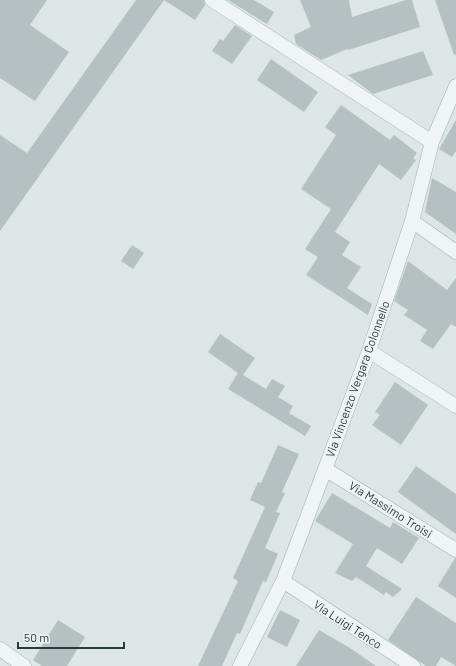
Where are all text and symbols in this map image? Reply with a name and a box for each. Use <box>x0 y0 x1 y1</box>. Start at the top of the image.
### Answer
street label: Via Vincenzo Vergara Colonnello <box>322 299 392 459</box>
street label: Via Massimo Troisi <box>347 478 435 540</box>
street label: Via Luigi Tenco <box>311 597 385 651</box>
scale bar <box>18 624 124 650</box>
text: 50 m <box>24 630 49 644</box>

